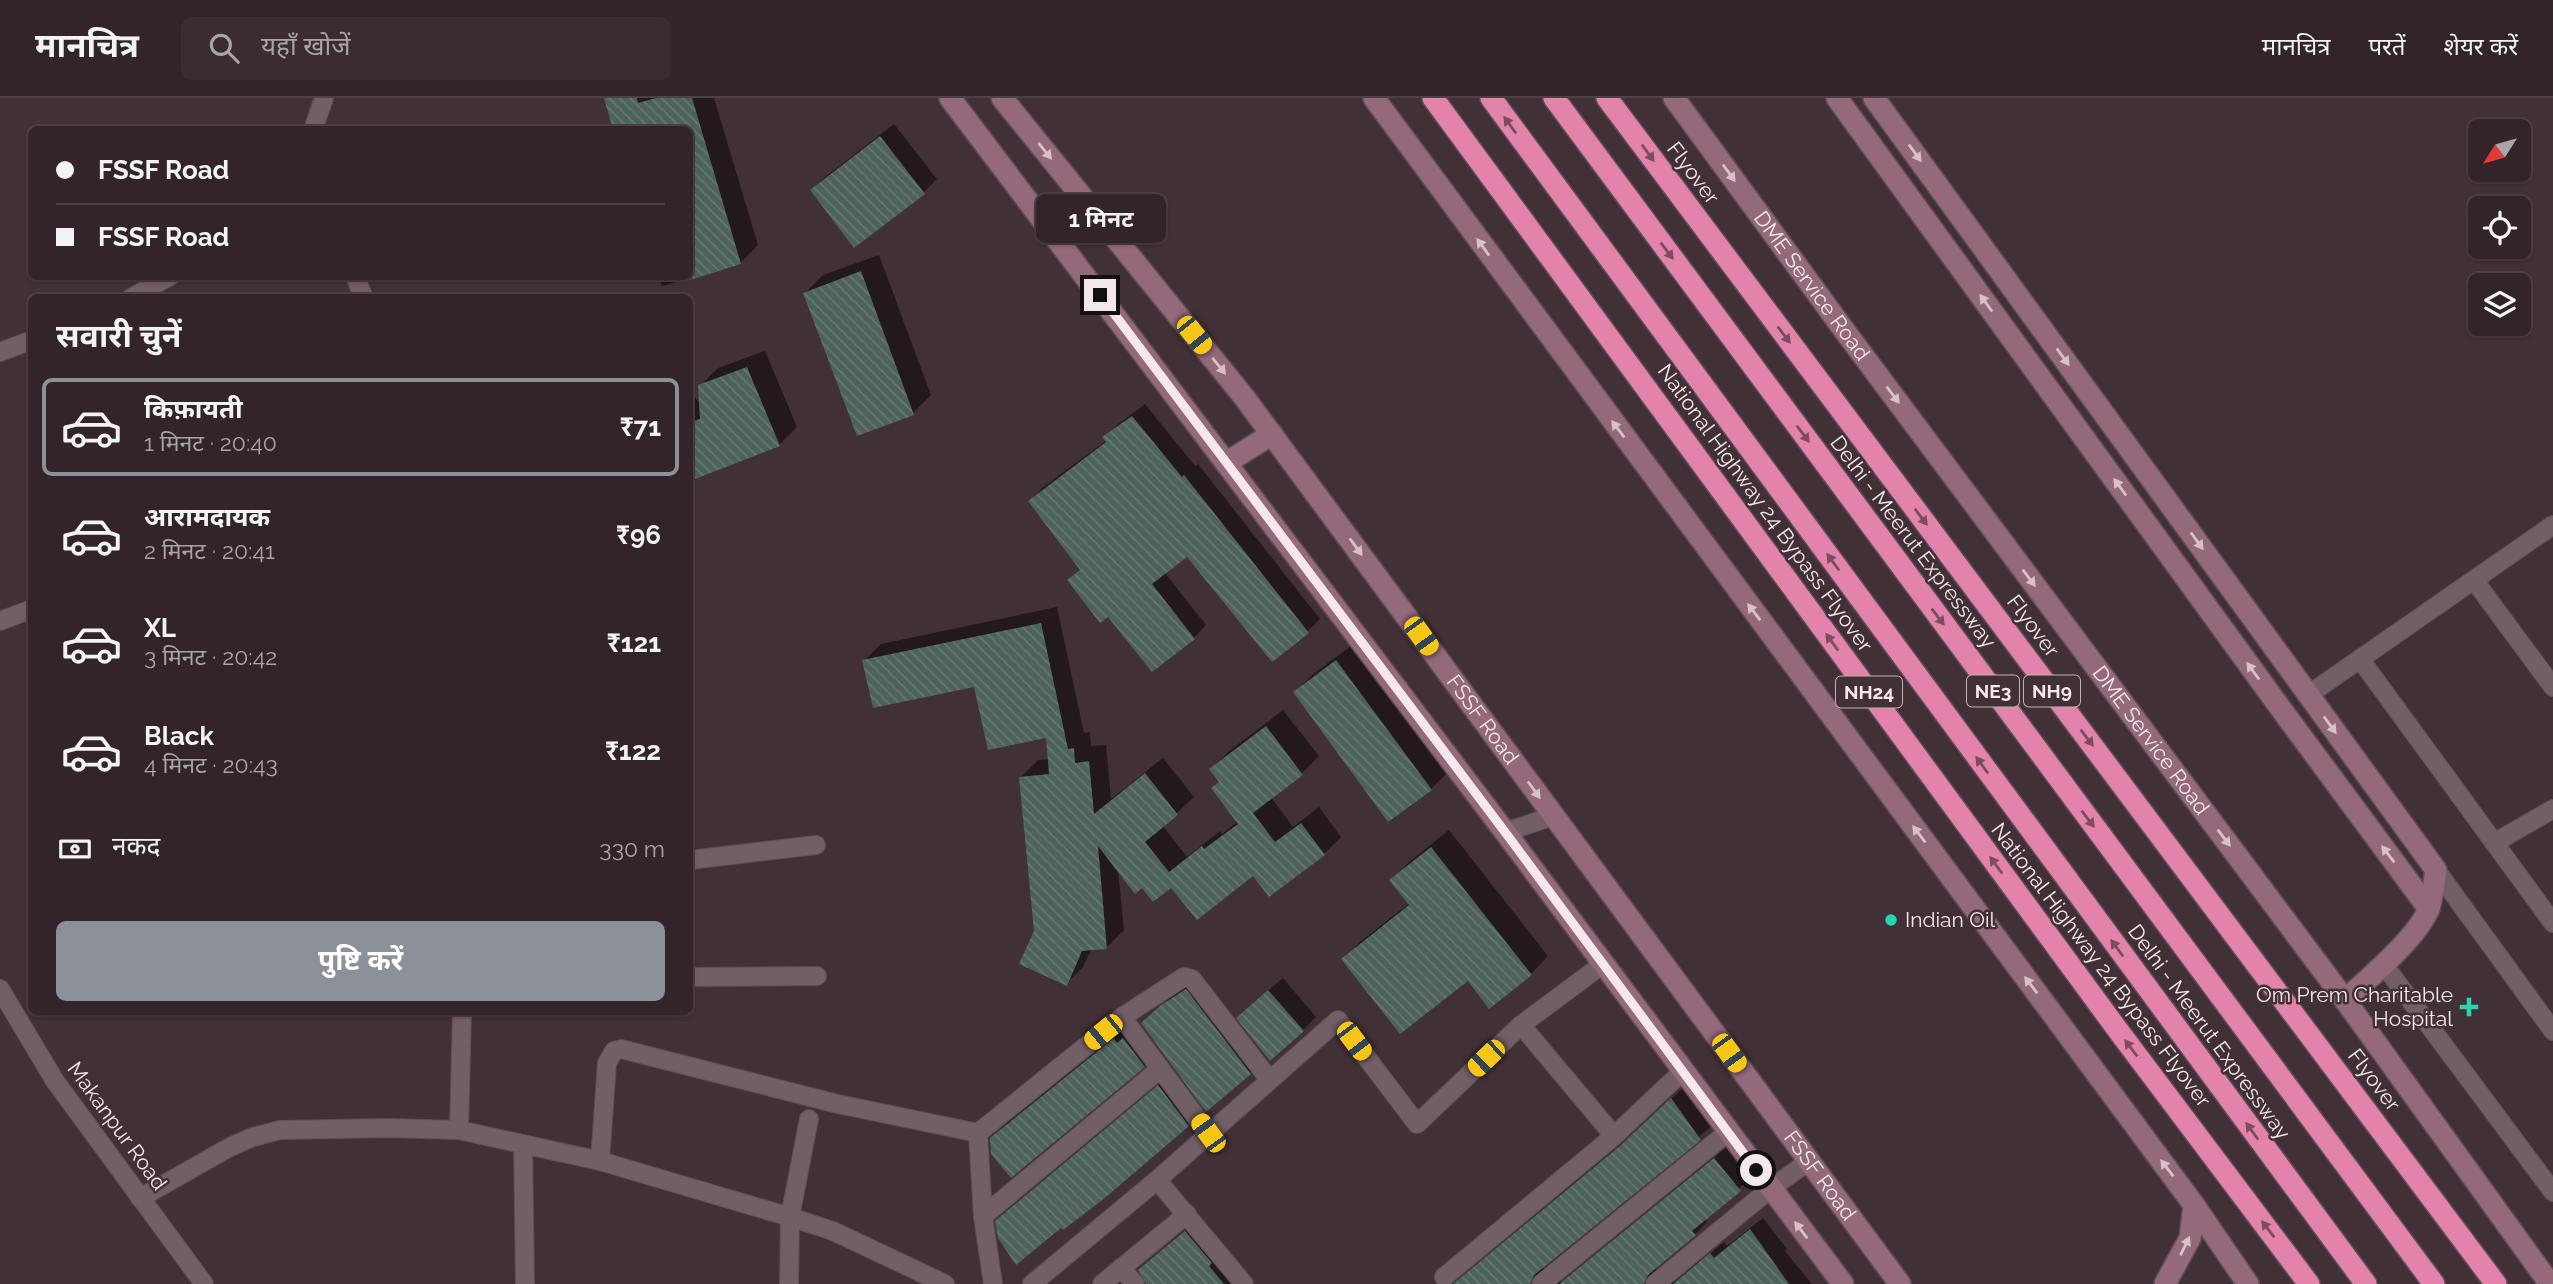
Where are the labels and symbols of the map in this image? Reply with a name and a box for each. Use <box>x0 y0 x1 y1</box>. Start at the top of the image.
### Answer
one-way arrow <box>1504 116 1518 134</box>
north arrow <box>2468 119 2530 182</box>
street label: Flyover <box>1662 137 1725 209</box>
one-way arrow <box>1037 141 1052 159</box>
one-way arrow <box>1641 144 1655 162</box>
one-way arrow <box>1907 144 1921 162</box>
one-way arrow <box>1722 164 1736 182</box>
callout: 1 मिनट <box>1035 194 1165 242</box>
street label: DME Service Road <box>1749 206 1875 365</box>
one-way arrow <box>1476 237 1490 256</box>
one-way arrow <box>1660 242 1674 260</box>
route end <box>1084 279 1116 311</box>
one-way arrow <box>1979 294 1993 312</box>
car <box>1173 312 1216 358</box>
one-way arrow <box>1777 326 1791 344</box>
one-way arrow <box>2056 348 2070 366</box>
one-way arrow <box>1211 357 1226 374</box>
street label: National Highway 24 Bypass Flyover <box>1653 359 1879 657</box>
one-way arrow <box>1885 386 1900 404</box>
one-way arrow <box>1612 420 1626 438</box>
one-way arrow <box>1796 425 1810 443</box>
street label: Delhi - Meerut Expressway <box>1825 430 2002 653</box>
one-way arrow <box>2113 478 2127 496</box>
one-way arrow <box>1913 508 1927 526</box>
one-way arrow <box>2189 532 2203 550</box>
one-way arrow <box>1348 538 1363 556</box>
one-way arrow <box>1826 553 1840 571</box>
one-way arrow <box>2022 568 2036 587</box>
street label: Flyover <box>2002 590 2065 662</box>
one-way arrow <box>1747 603 1761 621</box>
one-way arrow <box>1931 608 1945 626</box>
car <box>1401 613 1442 659</box>
one-way arrow <box>1826 633 1840 651</box>
street label: DME Service Road <box>2088 661 2215 819</box>
one-way arrow <box>2247 662 2261 680</box>
street label: FSSF Road <box>1442 670 1524 769</box>
road number: NE3 <box>1967 676 2019 706</box>
road number: NH9 <box>2024 676 2080 706</box>
road number: NH24 <box>1836 677 1902 708</box>
one-way arrow <box>2323 716 2337 734</box>
one-way arrow <box>2079 729 2093 747</box>
one-way arrow <box>1975 756 1989 774</box>
one-way arrow <box>1527 780 1542 798</box>
one-way arrow <box>2081 810 2095 828</box>
street label: National Highway 24 Bypass Flyover <box>1986 818 2217 1112</box>
one-way arrow <box>1912 825 1926 843</box>
one-way arrow <box>2217 829 2231 847</box>
one-way arrow <box>2382 845 2396 863</box>
one-way arrow <box>1989 855 2003 874</box>
place label: Indian Oil <box>1905 907 1995 932</box>
marker: Indian Oil <box>1883 912 1899 928</box>
street label: Delhi - Meerut Expressway <box>2123 919 2296 1144</box>
one-way arrow <box>2110 939 2124 957</box>
one-way arrow <box>2025 976 2039 994</box>
place label: Om Prem Charitable Hospital <box>2256 982 2453 1031</box>
marker: Om Prem Charitable Hospital <box>2459 997 2479 1017</box>
car <box>1081 1011 1126 1053</box>
car <box>1333 1018 1376 1064</box>
car <box>1709 1030 1750 1076</box>
car <box>1464 1036 1509 1080</box>
one-way arrow <box>2124 1039 2138 1057</box>
street label: Flyover <box>2343 1044 2406 1116</box>
street label: Makanpur Road <box>62 1057 172 1195</box>
car <box>1188 1110 1229 1156</box>
one-way arrow <box>2245 1122 2259 1140</box>
street label: FSSF Road <box>1779 1126 1862 1225</box>
route start <box>1740 1154 1772 1186</box>
one-way arrow <box>2160 1159 2174 1177</box>
one-way arrow <box>1795 1221 1809 1239</box>
one-way arrow <box>2260 1221 2275 1239</box>
one-way arrow <box>2179 1236 2191 1256</box>

